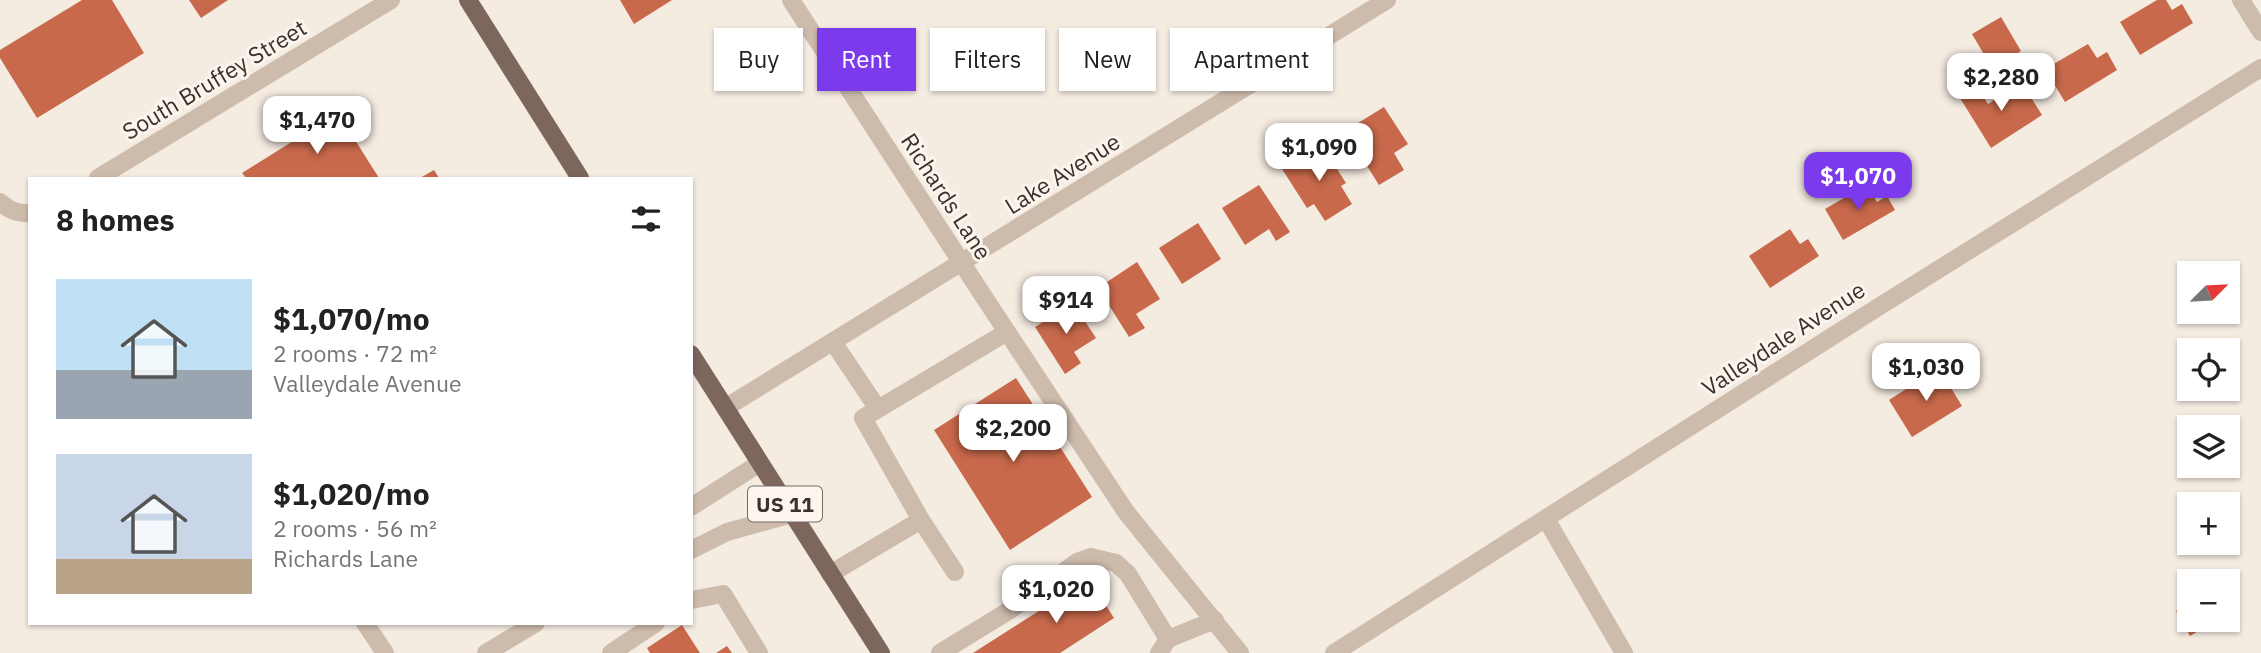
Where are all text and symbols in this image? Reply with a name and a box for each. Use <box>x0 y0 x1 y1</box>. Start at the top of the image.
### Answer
street label: South Bruffey Street <box>116 12 312 146</box>
chip: Buy <box>714 28 803 91</box>
chip: Rent <box>817 28 916 91</box>
chip: Filters <box>930 28 1045 91</box>
chip: New <box>1059 28 1156 91</box>
chip: Apartment <box>1170 28 1333 91</box>
pin: $2,280 <box>1944 54 2058 113</box>
text: $2,280 <box>1963 61 2039 91</box>
pin: $1,470 <box>260 96 374 156</box>
text: $1,470 <box>279 104 355 134</box>
pin: $1,090 <box>1262 124 1376 183</box>
street label: Lake Avenue <box>999 126 1125 220</box>
street label: Richards Lane <box>895 127 999 265</box>
text: $1,090 <box>1281 131 1357 161</box>
pin: $1,070 <box>1801 152 1915 212</box>
text: $1,070 <box>1820 160 1896 190</box>
text: 8 homes <box>56 200 175 239</box>
icon: filters <box>627 200 665 238</box>
north arrow <box>2177 261 2240 324</box>
map controls <box>2177 261 2240 632</box>
street label: Valleydale Avenue <box>1696 274 1870 402</box>
pin: $914 <box>1025 276 1107 336</box>
text: $914 <box>1038 284 1094 314</box>
text: $1,070/mo <box>273 299 430 338</box>
icon: home <box>112 307 196 391</box>
text: 2 rooms · 72 m² <box>273 338 437 368</box>
button: locate <box>2177 338 2240 401</box>
pin: $1,030 <box>1869 344 1983 403</box>
text: $1,030 <box>1888 351 1964 381</box>
text: Valleydale Avenue <box>273 368 462 398</box>
pin: $2,200 <box>956 405 1070 464</box>
text: $2,200 <box>975 412 1051 442</box>
button: layers <box>2177 415 2240 478</box>
text: $1,020/mo <box>273 474 430 513</box>
icon: home <box>112 482 196 566</box>
road number: US 11 <box>748 486 822 522</box>
button: + <box>2177 492 2240 555</box>
text: 2 rooms · 56 m² <box>273 513 437 543</box>
text: Richards Lane <box>273 543 418 573</box>
pin: $1,020 <box>999 566 1113 625</box>
button: − <box>2177 569 2240 632</box>
text: $1,020 <box>1018 573 1094 603</box>

